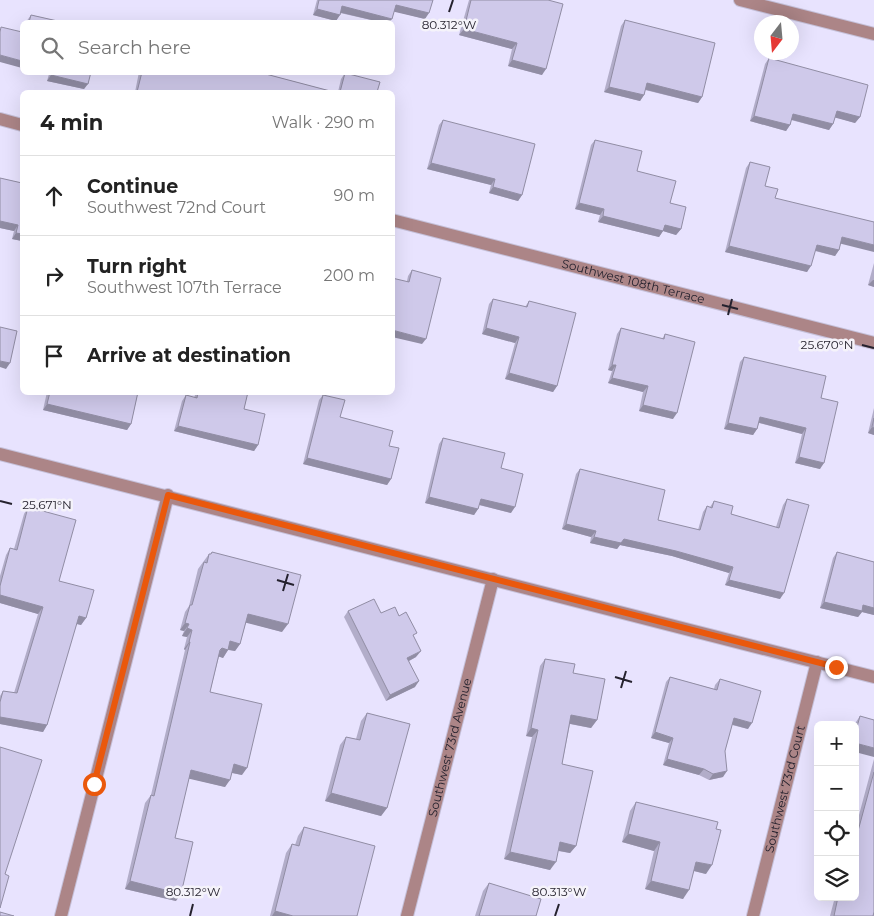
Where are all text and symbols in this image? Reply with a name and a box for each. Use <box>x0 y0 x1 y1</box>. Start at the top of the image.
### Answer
north arrow <box>754 15 799 60</box>
text: 80.312°W <box>422 17 476 32</box>
search box <box>20 20 395 75</box>
icon: search <box>38 34 66 62</box>
text: Search here <box>78 36 191 59</box>
text: 4 min <box>40 110 103 135</box>
text: Walk · 290 m <box>272 113 375 132</box>
text: Continue <box>87 175 178 198</box>
icon: ahead <box>40 182 68 210</box>
text: 90 m <box>333 186 375 205</box>
text: Southwest 72nd Court <box>87 198 266 217</box>
text: Turn right <box>87 255 187 278</box>
street label: Southwest 108th Terrace <box>560 256 706 307</box>
icon: right <box>40 262 68 290</box>
text: 200 m <box>324 266 375 285</box>
text: Southwest 107th Terrace <box>87 278 282 297</box>
text: 25.670°N <box>801 337 853 352</box>
icon: arrive <box>40 342 68 370</box>
text: Arrive at destination <box>87 344 291 367</box>
text: 25.671°N <box>22 497 72 512</box>
route end <box>825 656 848 679</box>
street label: Southwest 73rd Avenue <box>425 676 474 818</box>
map controls <box>814 721 859 901</box>
button: + <box>814 721 859 766</box>
street label: Southwest 73rd Court <box>761 723 808 854</box>
button: − <box>814 766 859 811</box>
route start <box>83 773 106 796</box>
button: locate <box>814 811 859 856</box>
button: layers <box>814 856 859 901</box>
text: 80.312°W <box>166 884 220 899</box>
text: 80.313°W <box>532 884 586 899</box>

